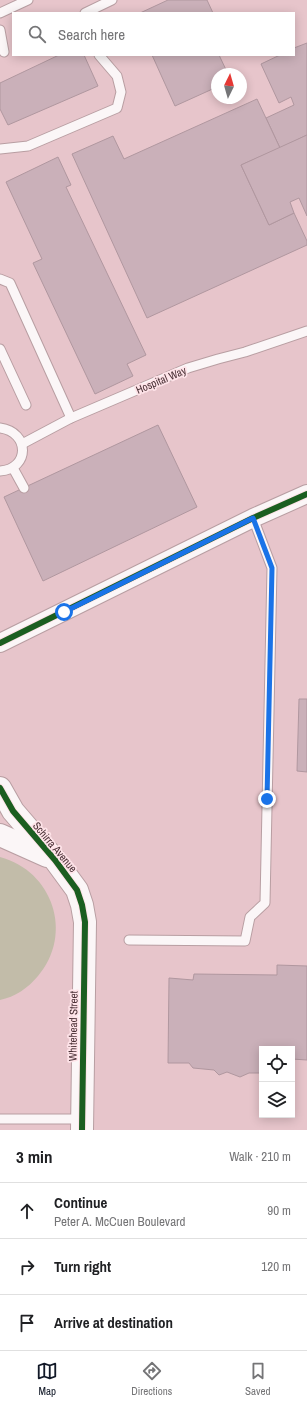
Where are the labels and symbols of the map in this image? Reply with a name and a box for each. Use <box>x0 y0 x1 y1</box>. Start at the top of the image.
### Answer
north arrow <box>211 68 247 104</box>
street label: Hospital Way <box>134 363 189 397</box>
route start <box>55 603 73 621</box>
route end <box>258 790 276 808</box>
street label: Schirra Avenue <box>30 819 80 875</box>
street label: Whitehead Street <box>65 990 81 1061</box>

